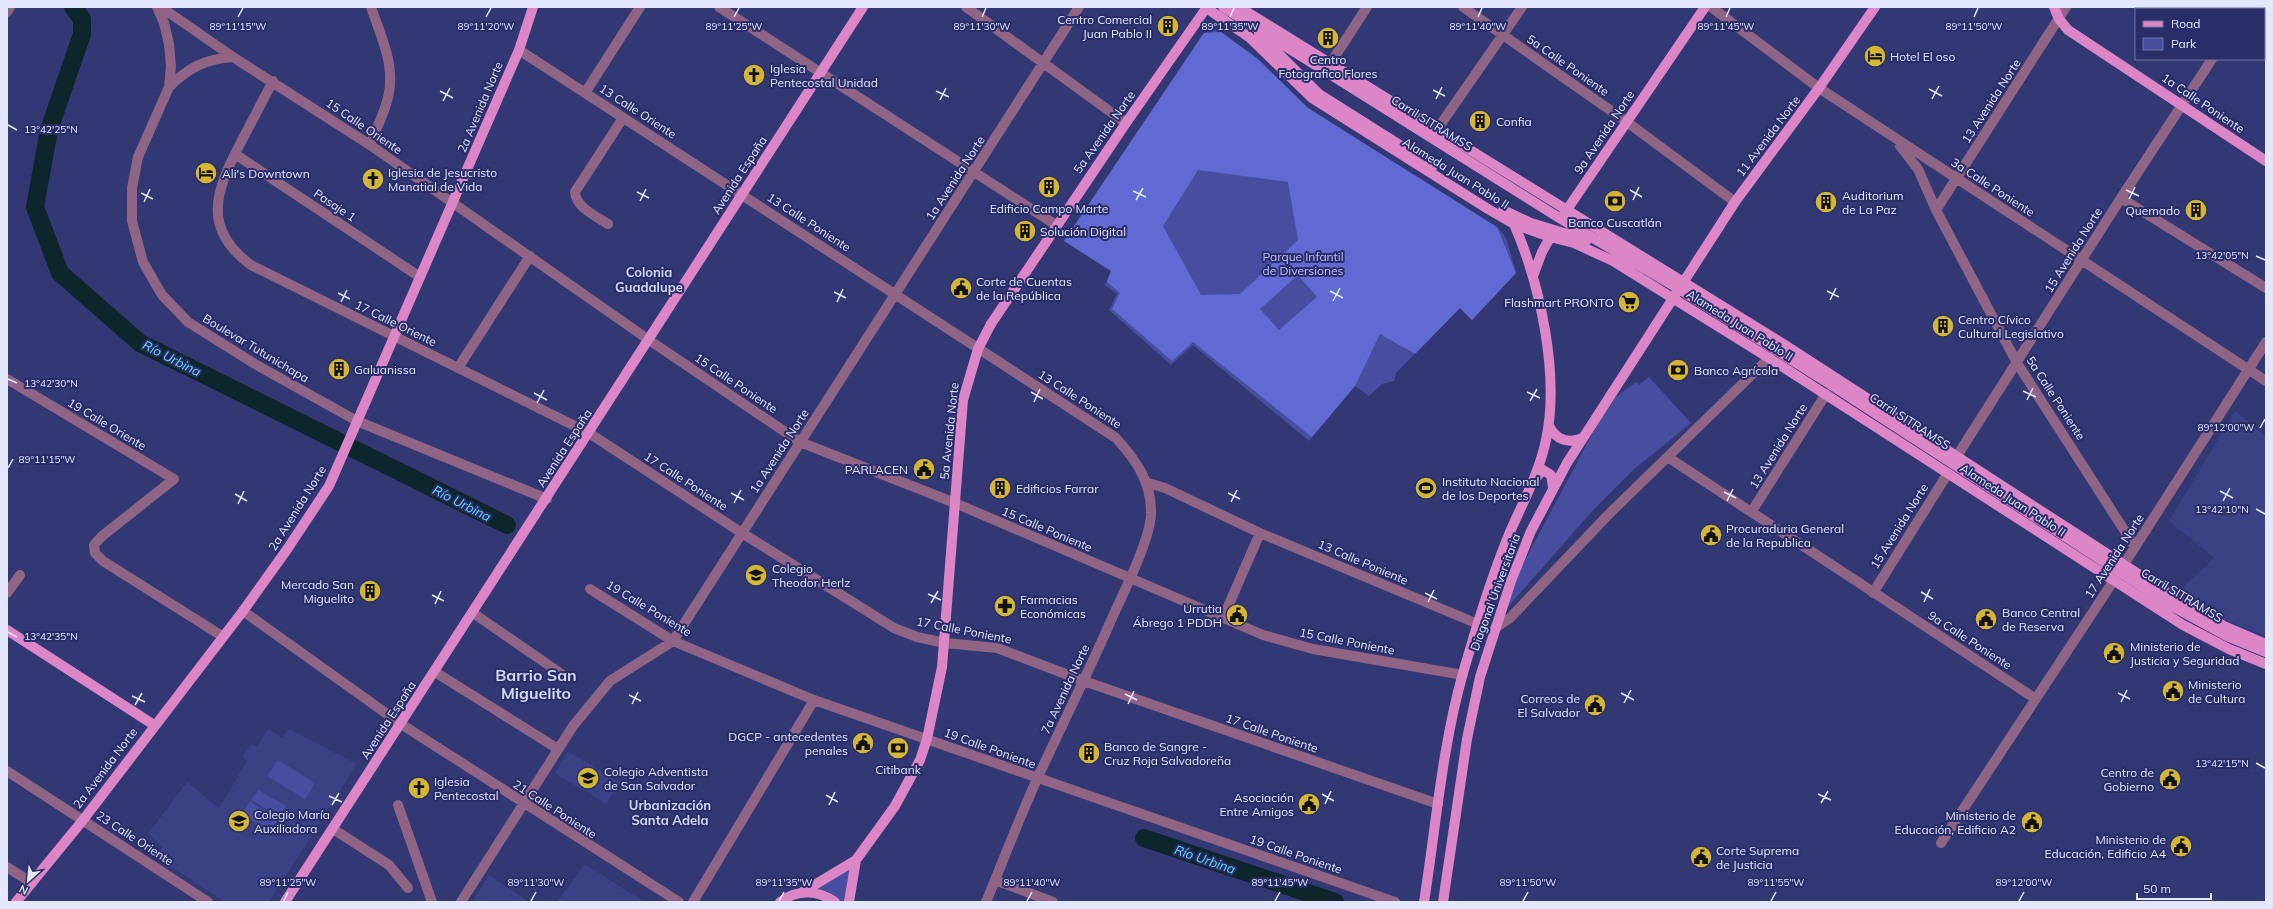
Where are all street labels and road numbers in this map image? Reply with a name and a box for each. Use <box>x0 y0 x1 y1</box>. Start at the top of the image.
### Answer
street label: 5a Calle Poniente <box>1524 31 1612 99</box>
street label: 13 Avenida Norte <box>1958 56 2024 146</box>
street label: 2a Avenida Norte <box>454 59 506 155</box>
street label: 1a Calle Poniente <box>2159 70 2247 136</box>
street label: 13 Calle Oriente <box>597 81 679 141</box>
street label: 9a Avenida Norte <box>1571 87 1637 177</box>
street label: 5a Avenida Norte <box>1070 88 1138 176</box>
street label: Carril SITRAMSS <box>1389 92 1475 154</box>
street label: 11 Avenida Norte <box>1733 93 1803 179</box>
street label: 15 Calle Oriente <box>323 95 405 157</box>
street label: Avenida España <box>708 133 770 217</box>
street label: 1a Avenida Norte <box>922 133 988 223</box>
street label: Alameda Juan Pablo II <box>1400 134 1512 212</box>
street label: 3a Calle Poniente <box>1948 154 2038 220</box>
street label: Pasaje 1 <box>311 185 359 225</box>
street label: 13 Calle Poniente <box>764 189 854 255</box>
street label: 15 Avenida Norte <box>2041 205 2105 295</box>
street label: Alameda Juan Pablo II <box>1684 286 1796 364</box>
street label: 17 Calle Oriente <box>353 297 439 349</box>
street label: Boulevar Tutunichapa <box>200 310 312 386</box>
street label: 15 Calle Poniente <box>692 350 780 416</box>
street label: 5a Calle Poniente <box>2023 353 2089 443</box>
street label: 13 Calle Poniente <box>1035 366 1125 432</box>
street label: 5a Avenida Norte <box>936 382 962 480</box>
street label: Carril SITRAMSS <box>1867 389 1953 453</box>
street label: 19 Calle Oriente <box>65 395 149 453</box>
street label: 13 Avenida Norte <box>1746 401 1810 491</box>
street label: Avenida España <box>533 406 595 490</box>
street label: 1a Avenida Norte <box>746 406 812 496</box>
street label: 17 Calle Poniente <box>641 448 731 514</box>
street label: Alameda Juan Pablo II <box>1957 460 2069 540</box>
street label: 2a Avenida Norte <box>265 463 329 553</box>
street label: 15 Avenida Norte <box>1867 481 1931 571</box>
street label: 15 Calle Poniente <box>1000 503 1094 555</box>
street label: 17 Avenida Norte <box>2081 511 2147 601</box>
street label: Diagonal Universitaria <box>1467 531 1523 653</box>
street label: 13 Calle Poniente <box>1316 536 1410 588</box>
street label: Carril SITRAMSS <box>2138 565 2226 625</box>
street label: 19 Calle Poniente <box>604 577 694 639</box>
street label: 9a Calle Poniente <box>1925 607 2015 673</box>
street label: 17 Calle Poniente <box>915 613 1013 647</box>
street label: 15 Calle Poniente <box>1298 624 1396 658</box>
street label: 7a Avenida Norte <box>1038 642 1092 736</box>
street label: Avenida España <box>357 678 419 762</box>
street label: 17 Calle Poniente <box>1224 710 1320 756</box>
street label: 19 Calle Poniente <box>942 724 1038 772</box>
street label: 2a Avenida Norte <box>70 725 140 811</box>
street label: 21 Calle Poniente <box>510 776 600 842</box>
street label: 23 Calle Oriente <box>94 808 176 868</box>
street label: 19 Calle Poniente <box>1248 831 1344 877</box>

